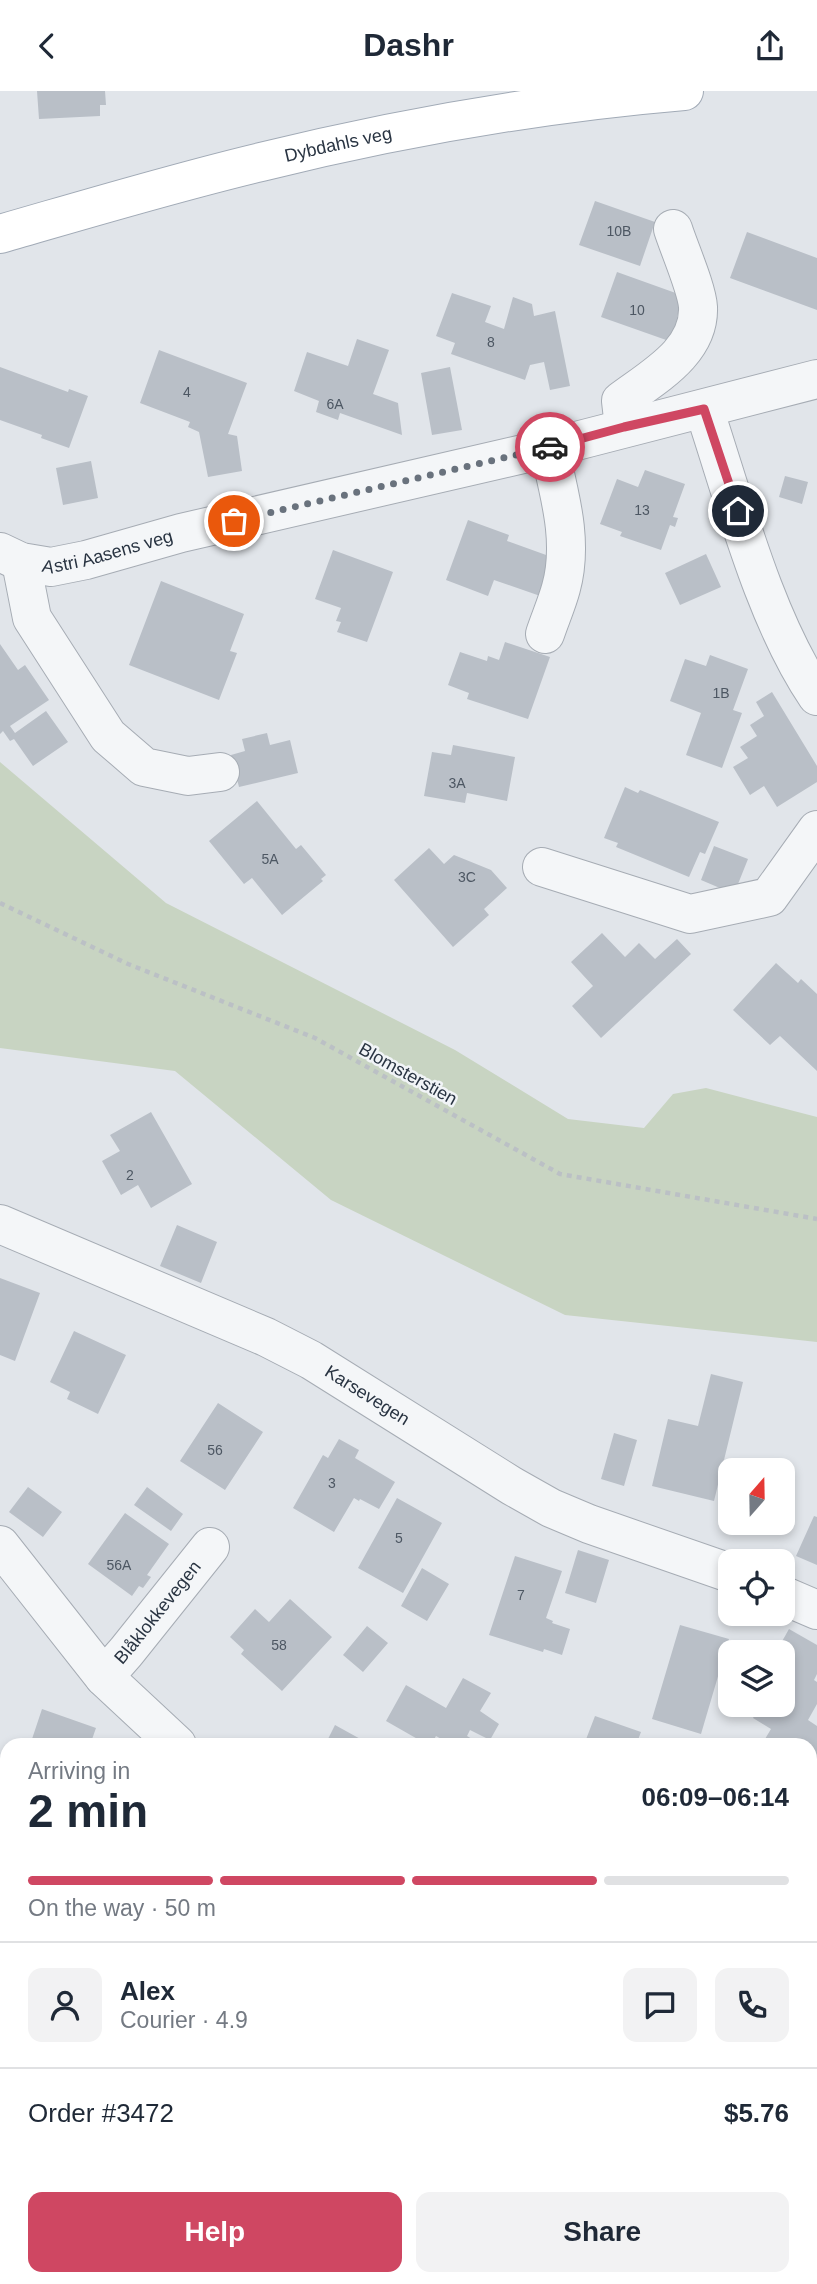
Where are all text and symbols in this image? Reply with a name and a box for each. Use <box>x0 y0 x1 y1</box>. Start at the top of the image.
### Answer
icon: back <box>28 27 66 65</box>
text: Dashr <box>363 27 454 63</box>
icon: share <box>751 27 789 65</box>
street label: Dybdahls veg <box>283 123 394 166</box>
house number: 10B <box>607 223 631 239</box>
house number: 10 <box>629 302 645 318</box>
house number: 8 <box>487 334 495 350</box>
house number: 4 <box>183 384 191 400</box>
house number: 6A <box>326 396 344 412</box>
courier <box>515 412 585 482</box>
icon: car <box>531 428 569 466</box>
pin <box>708 481 768 541</box>
pin <box>204 491 264 551</box>
icon: home <box>719 492 757 530</box>
icon: bag <box>215 502 253 540</box>
house number: 13 <box>634 502 650 518</box>
street label: Astri Aasens veg <box>41 526 175 577</box>
house number: 1B <box>712 685 730 701</box>
house number: 3A <box>448 775 466 791</box>
house number: 5A <box>261 851 279 867</box>
house number: 3C <box>458 869 476 885</box>
street label: Blomsterstien <box>355 1039 461 1109</box>
house number: 2 <box>126 1167 134 1183</box>
street label: Karsevegen <box>321 1361 413 1429</box>
house number: 56 <box>207 1442 223 1458</box>
north arrow <box>718 1458 794 1535</box>
map controls <box>718 1458 795 1717</box>
house number: 3 <box>328 1475 336 1491</box>
house number: 5 <box>395 1530 403 1546</box>
button: locate <box>718 1549 795 1626</box>
house number: 56A <box>107 1557 132 1573</box>
street label: Blåklokkevegen <box>110 1557 205 1668</box>
house number: 7 <box>517 1587 525 1603</box>
house number: 58 <box>271 1637 287 1653</box>
button: layers <box>718 1640 795 1717</box>
text: Arriving in <box>28 1758 130 1784</box>
text: 06:09–06:14 <box>642 1782 789 1812</box>
text: 2 min <box>28 1785 148 1837</box>
text: On the way · 50 m <box>28 1895 216 1921</box>
button: person <box>28 1968 102 2042</box>
button: chat <box>623 1968 697 2042</box>
button: phone <box>715 1968 789 2042</box>
text: Alex <box>120 1976 175 2006</box>
text: Courier · 4.9 <box>120 2007 248 2033</box>
text: Order #3472 <box>28 2098 174 2128</box>
text: $5.76 <box>724 2098 789 2128</box>
button: Help <box>28 2192 402 2272</box>
button: Share <box>416 2192 789 2272</box>

